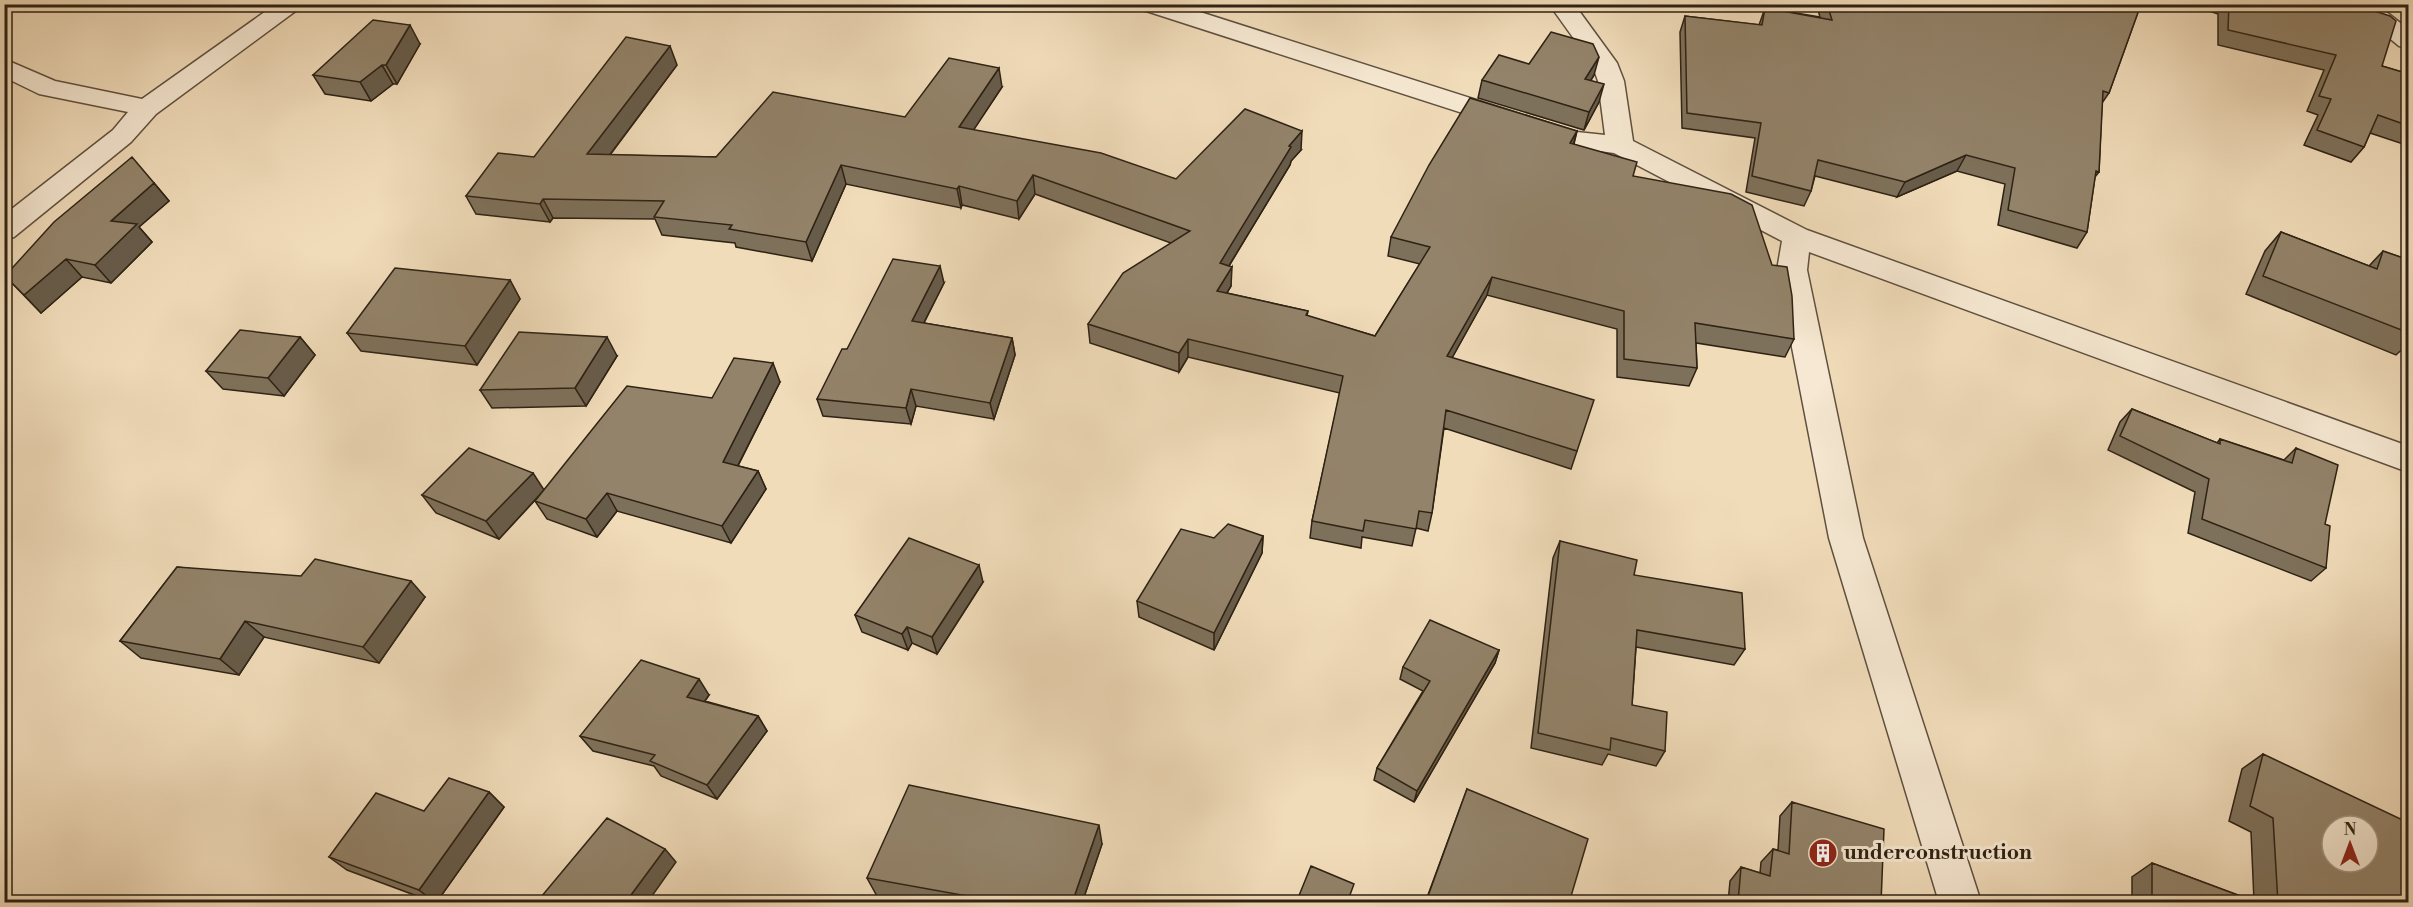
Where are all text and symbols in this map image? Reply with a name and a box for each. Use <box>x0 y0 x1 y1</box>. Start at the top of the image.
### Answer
north arrow <box>2320 814 2380 874</box>
text: N <box>2344 820 2357 840</box>
building icon: underconstruction <box>1807 837 1839 869</box>
place label: underconstruction <box>1844 840 2032 866</box>

